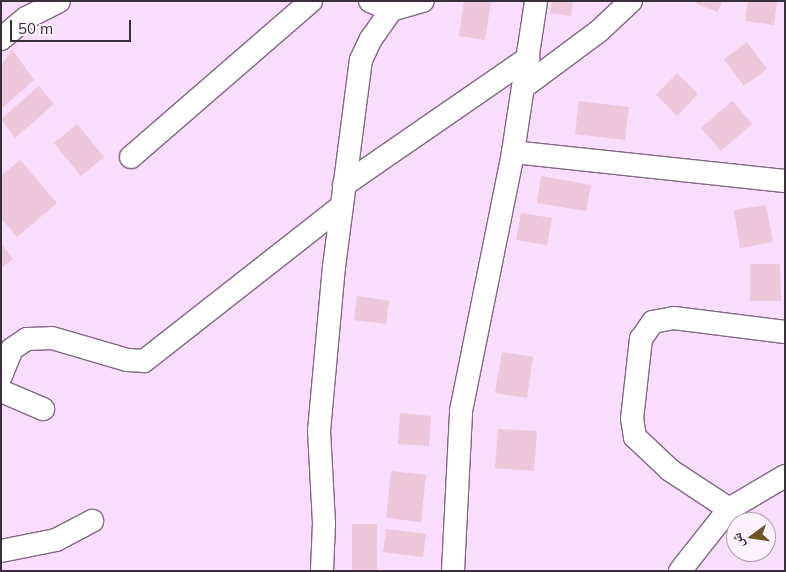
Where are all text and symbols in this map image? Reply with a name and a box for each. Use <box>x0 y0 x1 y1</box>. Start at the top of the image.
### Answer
scale bar <box>12 10 134 42</box>
text: 50 m <box>18 19 53 38</box>
north arrow <box>726 512 776 562</box>
text: ش <box>727 531 748 550</box>

